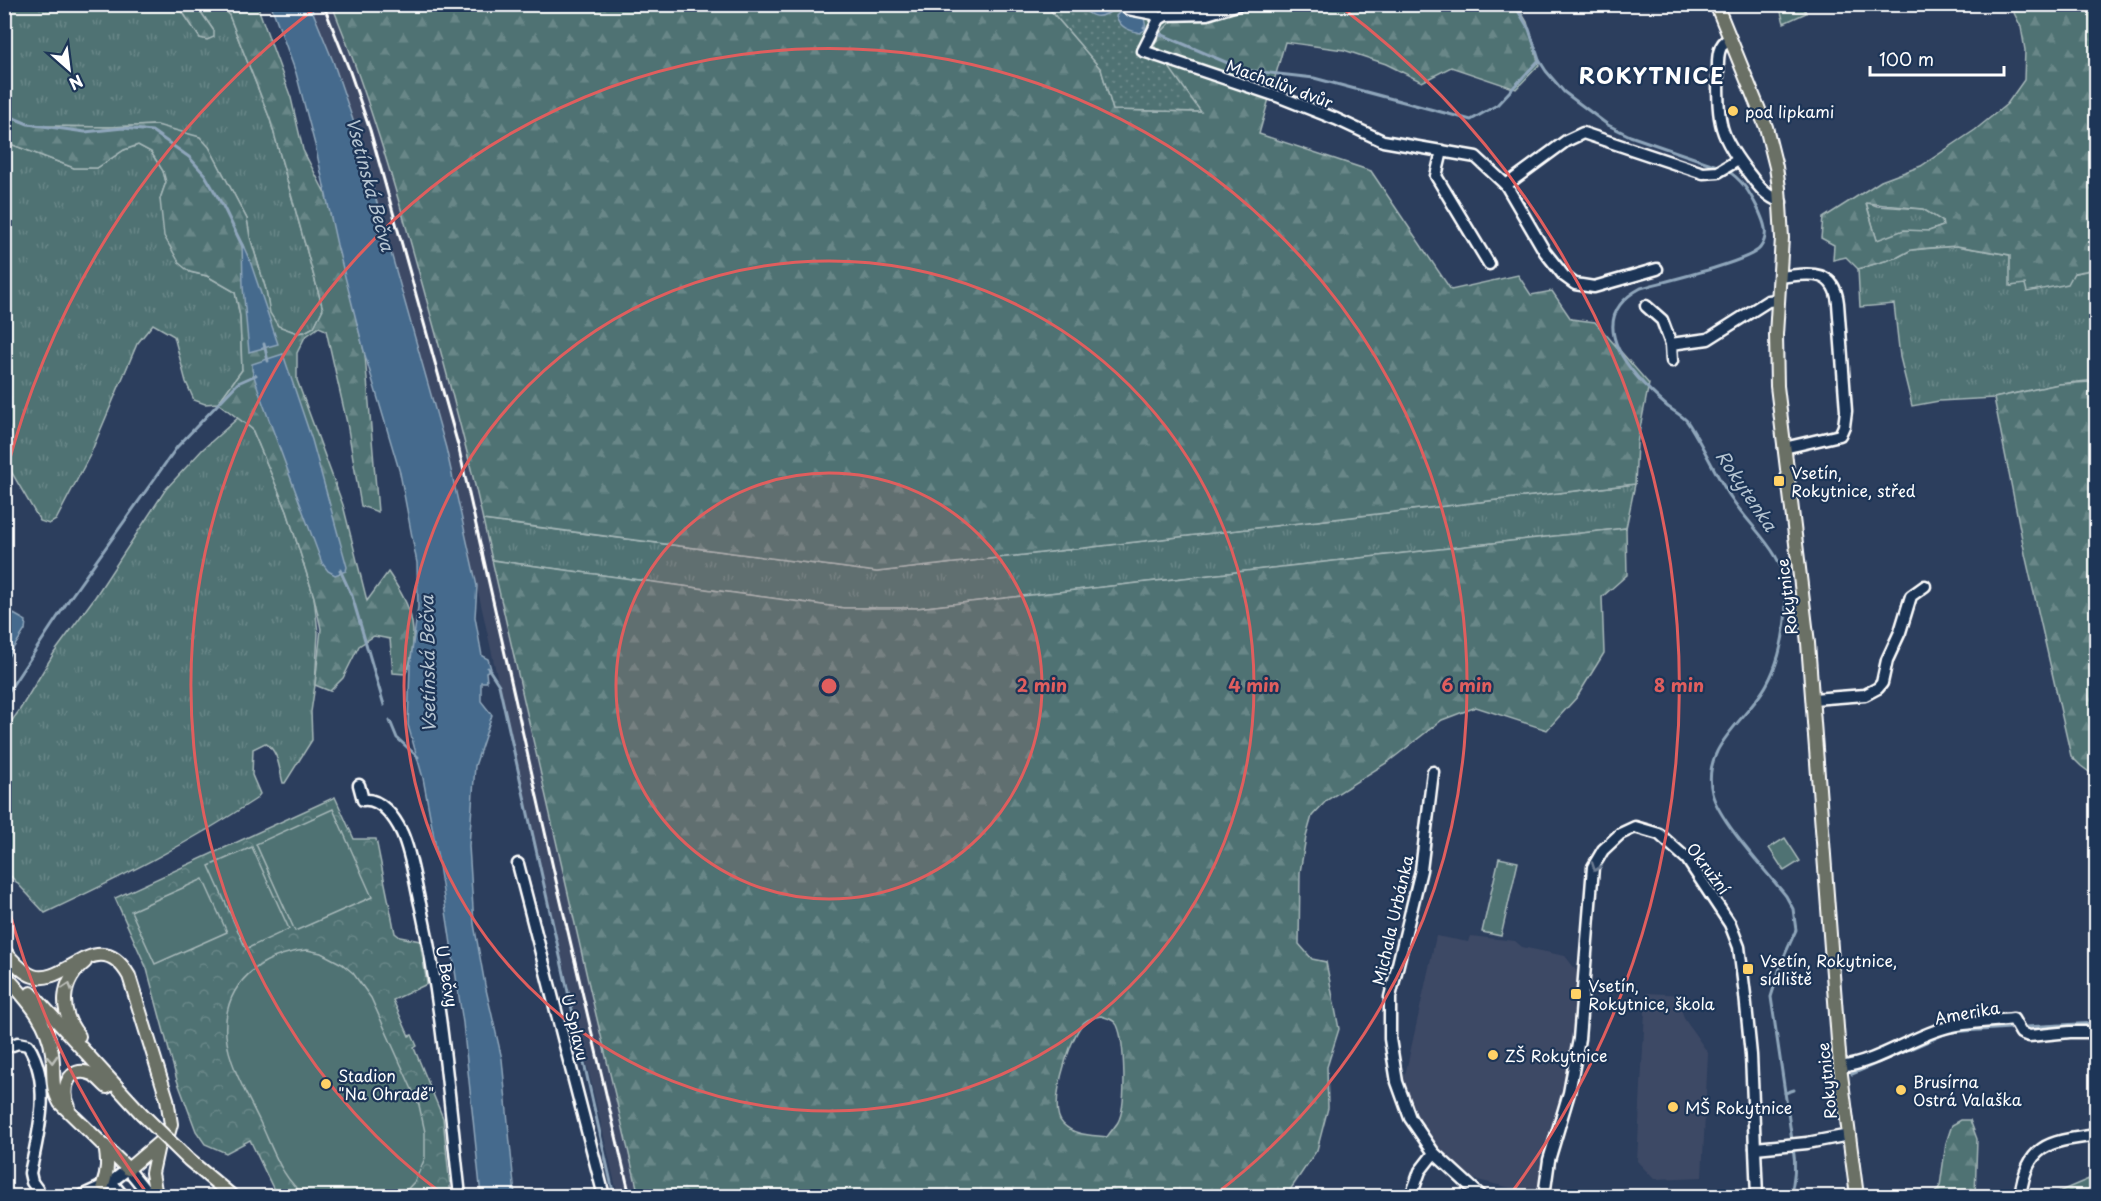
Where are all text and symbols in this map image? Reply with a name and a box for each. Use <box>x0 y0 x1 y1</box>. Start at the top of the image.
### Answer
north arrow <box>39 39 99 99</box>
scale bar <box>1870 39 2004 77</box>
text: 100 m <box>1879 45 1934 72</box>
street label: Machalův dvůr <box>1223 53 1337 114</box>
district label: ROKYTNICE <box>1579 58 1725 91</box>
text: N <box>65 70 88 97</box>
place label: pod lipkami <box>1745 99 1834 123</box>
marker: pod lipkami <box>1726 104 1740 118</box>
water label: Vsetínská Bečva <box>340 114 402 255</box>
water label: Rokytenka <box>1710 444 1785 537</box>
place label: Vsetín, Rokytnice, střed <box>1791 460 1916 502</box>
marker: Vsetín, Rokytnice, střed <box>1772 474 1786 488</box>
street label: Rokytnice <box>1769 557 1803 637</box>
water label: Vsetínská Bečva <box>412 594 442 733</box>
text: 2 min <box>1017 671 1067 698</box>
text: 4 min <box>1228 671 1280 698</box>
text: 6 min <box>1442 671 1492 698</box>
text: 8 min <box>1654 671 1704 698</box>
centre of rings <box>819 676 839 696</box>
street label: Okružní <box>1682 837 1737 899</box>
street label: Michala Urbánka <box>1365 852 1419 988</box>
one-way arrow <box>1591 861 1603 871</box>
street label: U Bečvy <box>431 943 465 1009</box>
place label: Vsetín, Rokytnice, sídliště <box>1760 948 1897 990</box>
marker: Vsetín, Rokytnice, sídliště <box>1741 962 1755 976</box>
place label: Vsetín, Rokytnice, škola <box>1588 973 1715 1015</box>
one-way arrow <box>61 982 73 993</box>
marker: Vsetín, Rokytnice, škola <box>1569 987 1583 1001</box>
street label: U Splavu <box>556 991 596 1063</box>
street label: Amerika <box>1932 994 2002 1030</box>
street label: Rokytnice <box>1810 1041 1842 1121</box>
place label: ZŠ Rokytnice <box>1505 1043 1607 1067</box>
marker: ZŠ Rokytnice <box>1486 1048 1500 1062</box>
one-way arrow <box>46 1055 59 1064</box>
place label: Stadion "Na Ohradě" <box>338 1063 434 1105</box>
place label: Brusírna Ostrá Valaška <box>1913 1069 2022 1111</box>
marker: Stadion "Na Ohradě" <box>319 1077 333 1091</box>
marker: Brusírna Ostrá Valaška <box>1894 1083 1908 1097</box>
place label: MŠ Rokytnice <box>1685 1095 1792 1119</box>
marker: MŠ Rokytnice <box>1666 1100 1680 1114</box>

